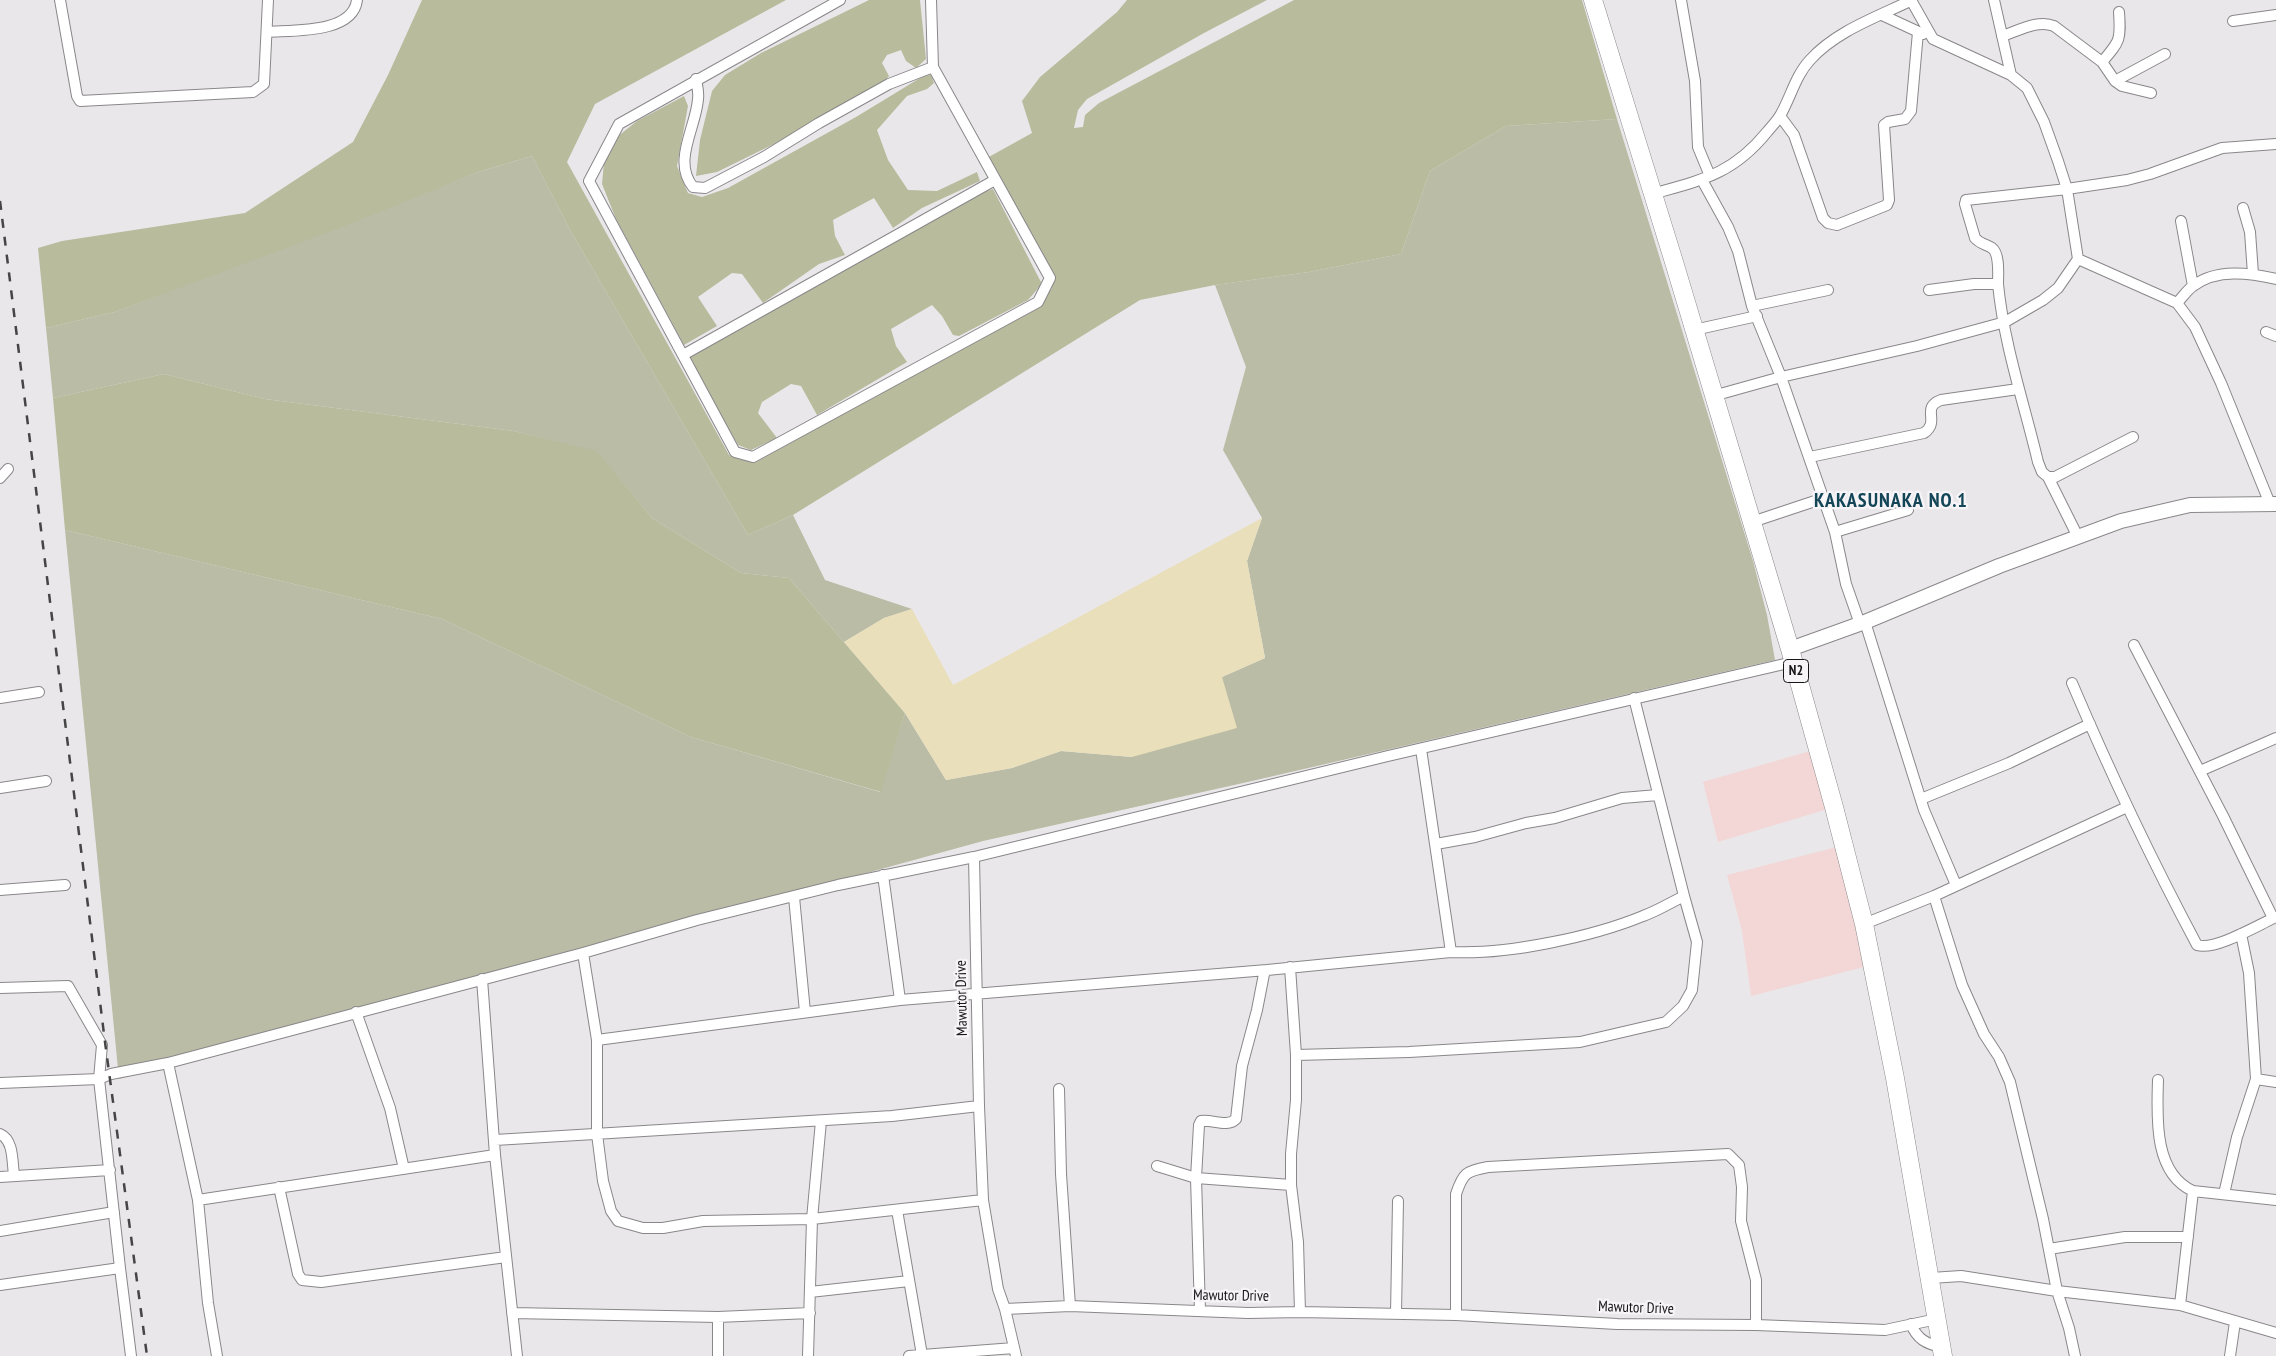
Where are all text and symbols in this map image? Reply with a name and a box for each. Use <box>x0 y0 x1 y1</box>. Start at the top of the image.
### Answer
district label: KAKASUNAKA NO.1 <box>1812 489 1970 513</box>
road number: N2 <box>1784 659 1808 682</box>
street label: Mawutor Drive <box>952 960 972 1036</box>
street label: Mawutor Drive <box>1193 1286 1269 1306</box>
street label: Mawutor Drive <box>1598 1298 1674 1318</box>

